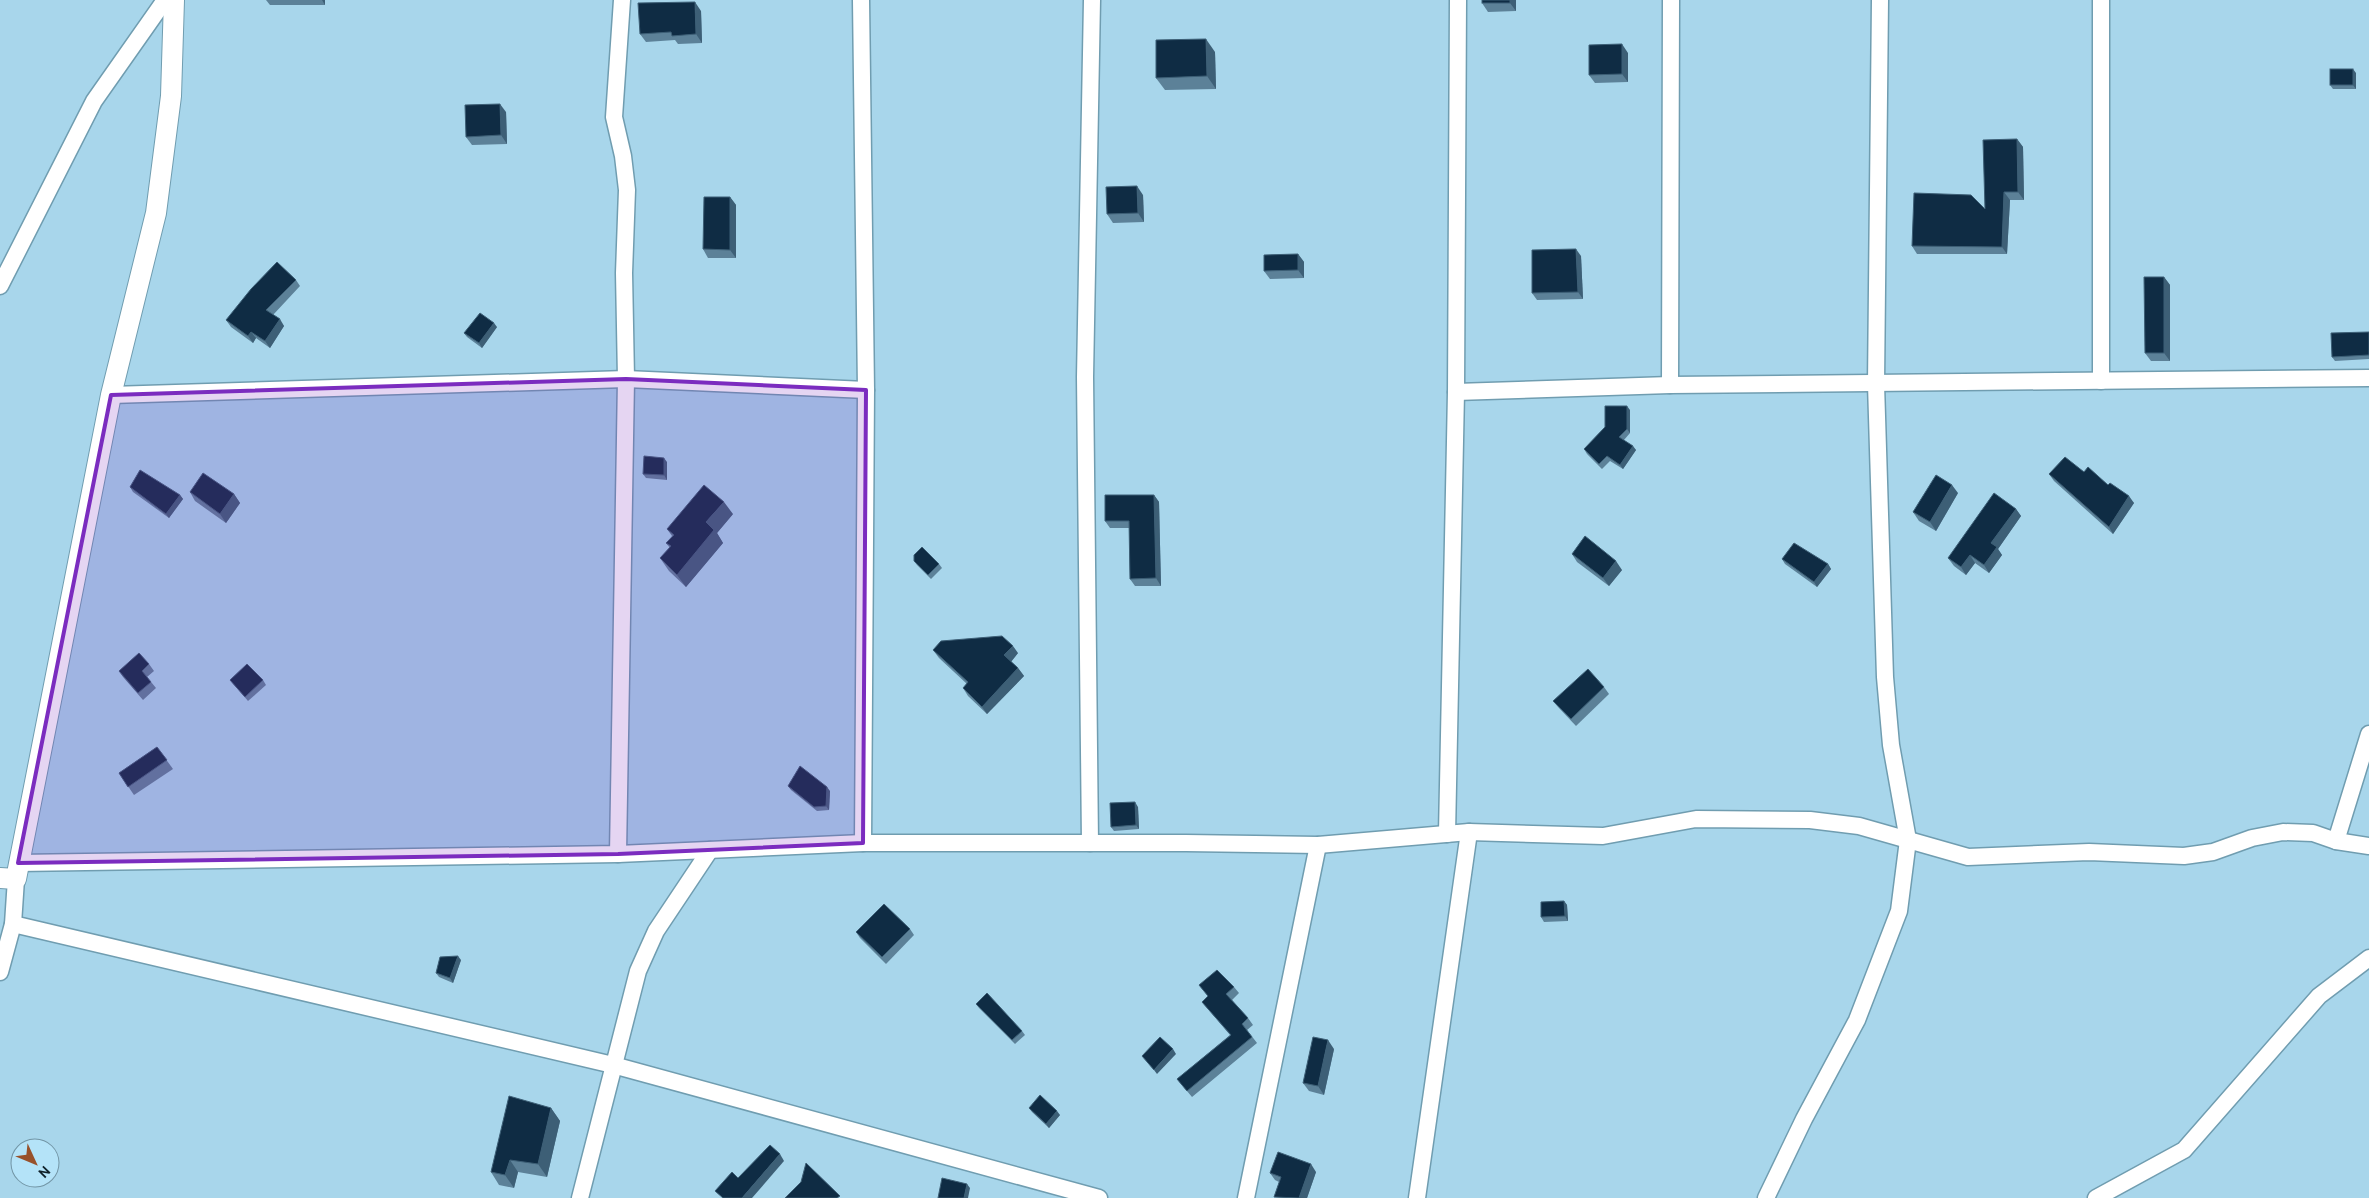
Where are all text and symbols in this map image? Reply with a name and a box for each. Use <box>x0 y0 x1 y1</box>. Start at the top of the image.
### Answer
north arrow <box>10 1138 60 1188</box>
text: N <box>34 1162 54 1182</box>

